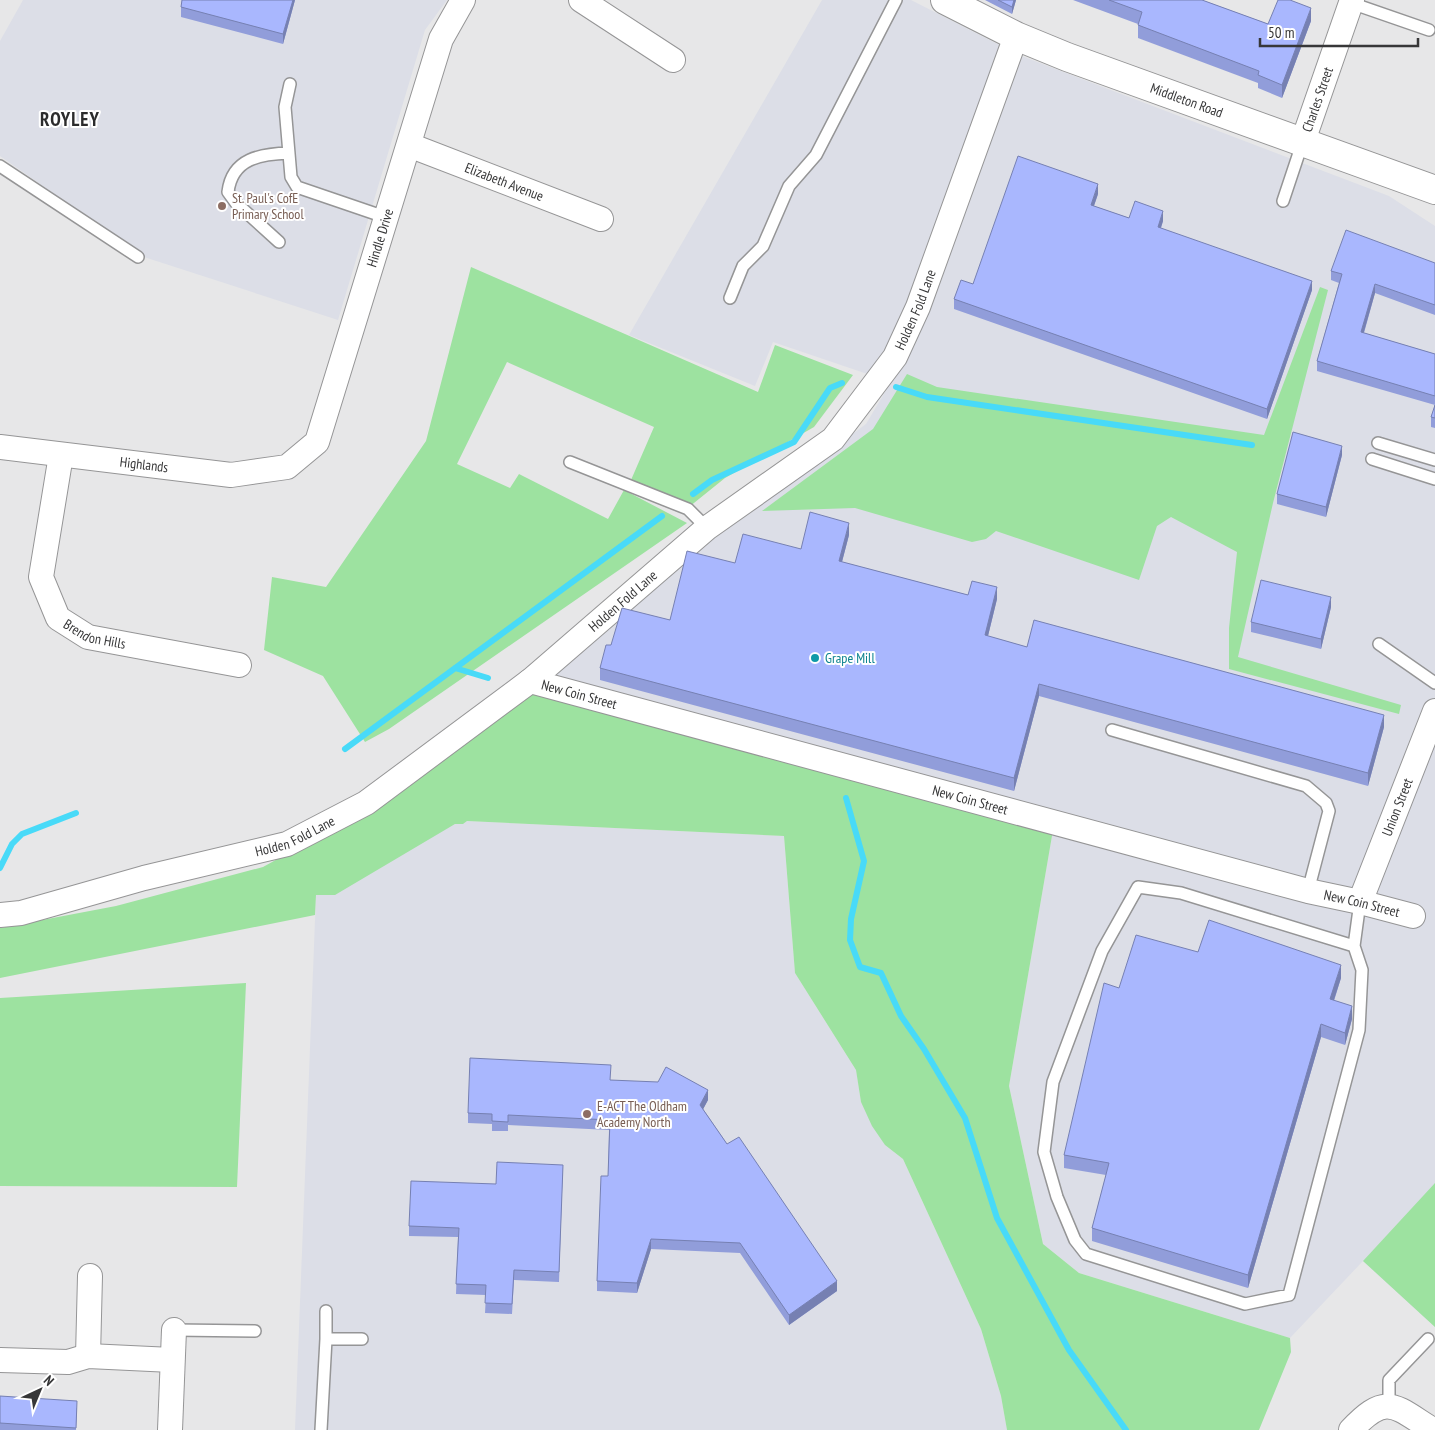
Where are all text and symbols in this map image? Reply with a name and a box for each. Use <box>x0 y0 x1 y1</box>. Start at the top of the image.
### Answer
scale bar <box>1260 15 1418 47</box>
text: 50 m <box>1268 23 1294 42</box>
street label: Charles Street <box>1298 64 1337 134</box>
street label: Middleton Road <box>1148 79 1225 122</box>
district label: ROYLEY <box>40 107 100 131</box>
street label: Elizabeth Avenue <box>462 158 546 205</box>
place label: St. Paul's CofE Primary School <box>232 189 304 223</box>
marker: St. Paul's CofE Primary School <box>216 200 228 212</box>
street label: Hindle Drive <box>362 206 397 269</box>
street label: Holden Fold Lane <box>891 267 940 353</box>
street label: Highlands <box>119 453 169 476</box>
street label: Holden Fold Lane <box>585 566 661 635</box>
street label: Brendon Hills <box>60 615 127 653</box>
place label: Grape Mill <box>825 649 875 667</box>
marker: Grape Mill <box>809 652 821 664</box>
street label: New Coin Street <box>539 676 619 713</box>
street label: Union Street <box>1378 775 1417 839</box>
street label: New Coin Street <box>930 781 1010 819</box>
street label: Holden Fold Lane <box>253 812 338 860</box>
street label: New Coin Street <box>1322 886 1402 921</box>
place label: E-ACT The Oldham Academy North <box>597 1097 687 1131</box>
marker: E-ACT The Oldham Academy North <box>581 1108 593 1120</box>
north arrow <box>15 1365 65 1415</box>
text: N <box>40 1372 58 1390</box>

